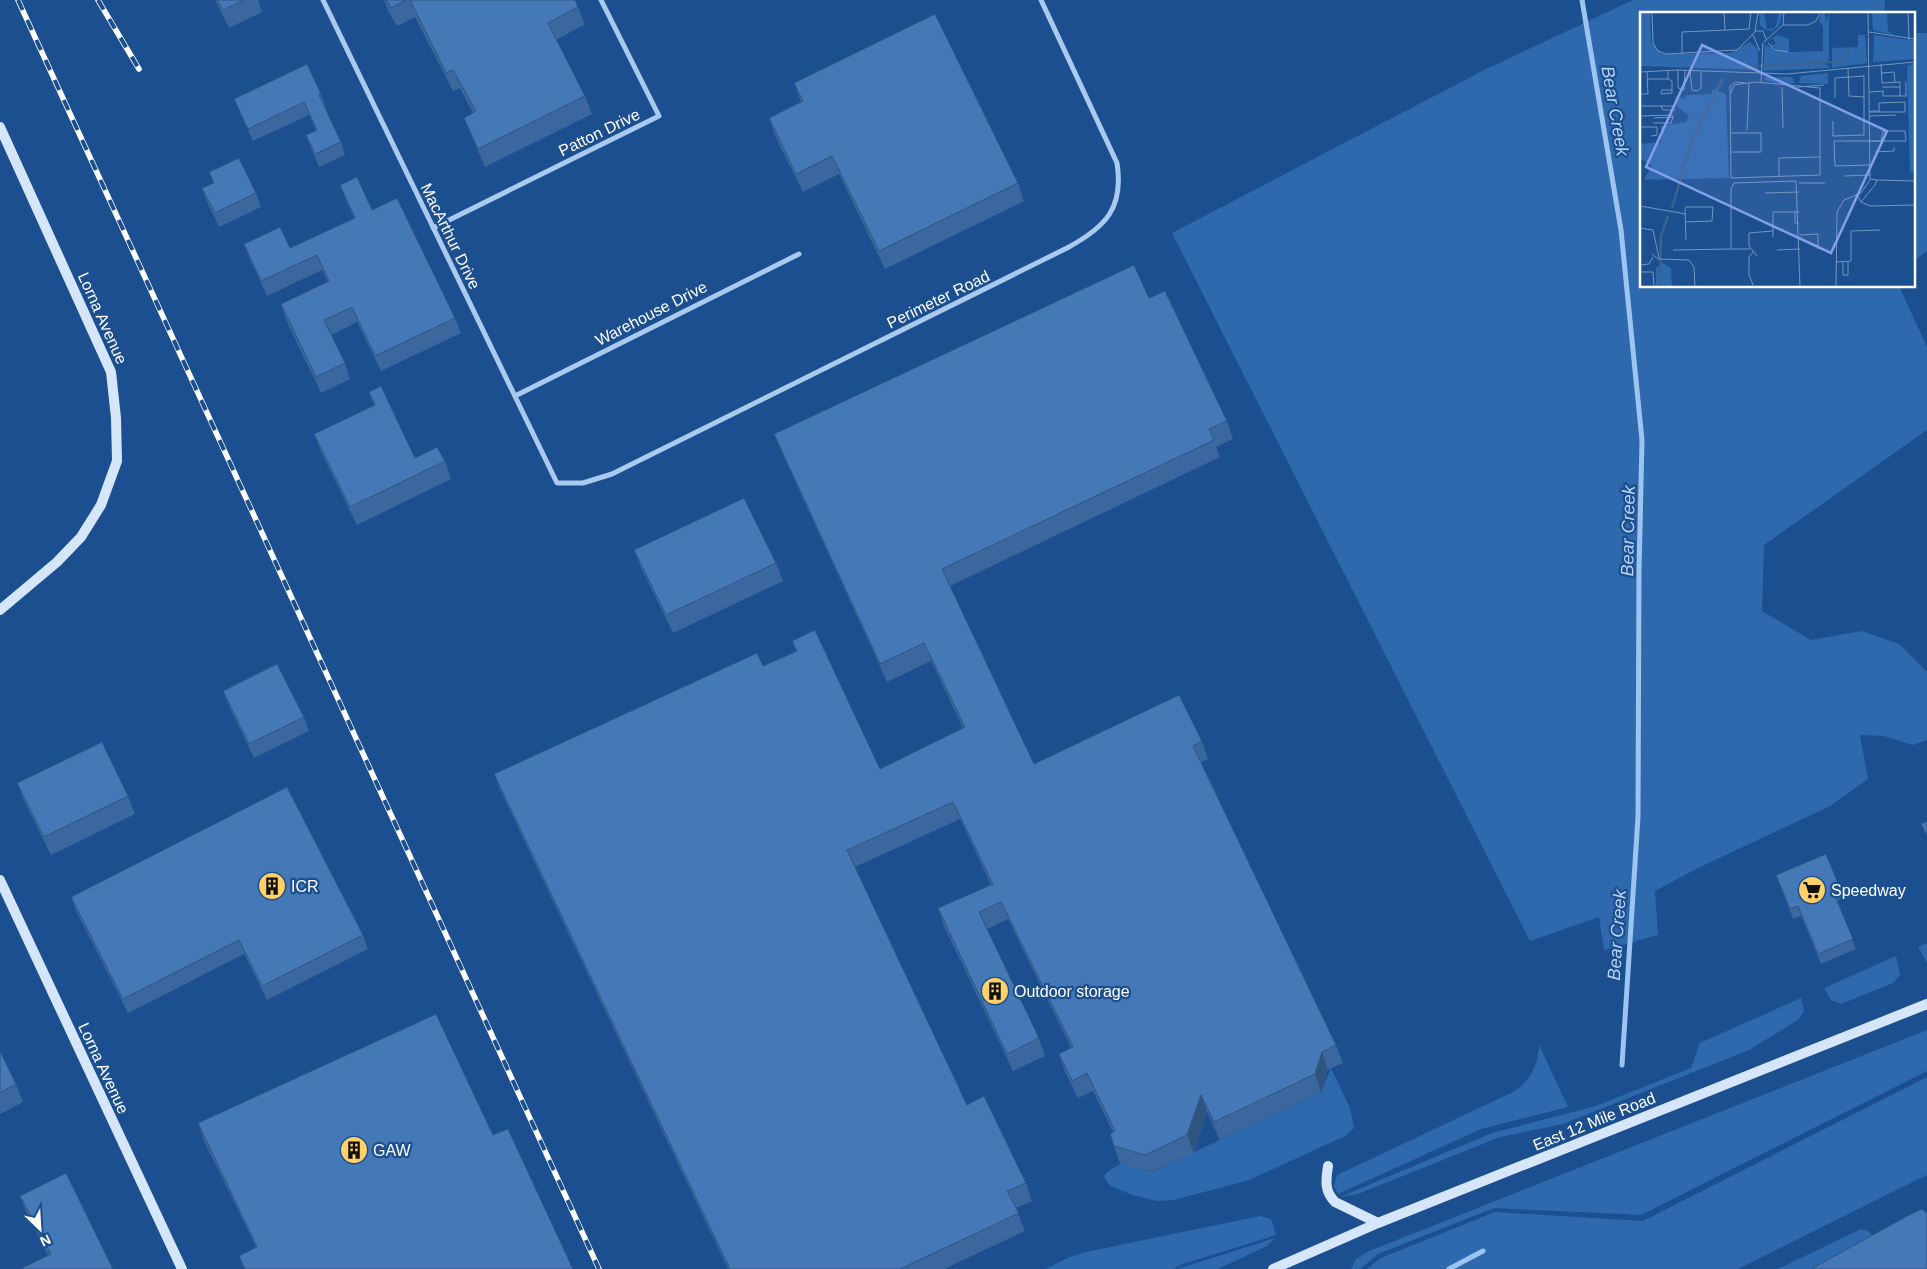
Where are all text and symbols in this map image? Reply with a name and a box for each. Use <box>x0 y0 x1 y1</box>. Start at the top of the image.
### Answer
inset map <box>1640 12 1914 288</box>
water label: Bear Creek <box>1597 64 1633 159</box>
street label: Patton Drive <box>556 105 643 159</box>
street label: MacArthur Drive <box>418 181 484 292</box>
street label: Perimeter Road <box>884 267 992 332</box>
street label: Lorna Avenue <box>75 270 130 367</box>
street label: Warehouse Drive <box>593 278 710 349</box>
water label: Bear Creek <box>1617 484 1639 577</box>
building icon: ICR <box>257 871 287 901</box>
supermarket icon: Speedway <box>1797 875 1827 905</box>
place label: ICR <box>291 878 319 895</box>
place label: Speedway <box>1831 882 1906 899</box>
water label: Bear Creek <box>1604 888 1630 981</box>
building icon: Outdoor storage <box>980 976 1010 1006</box>
place label: Outdoor storage <box>1014 983 1130 1000</box>
street label: Lorna Avenue <box>75 1020 132 1117</box>
street label: East 12 Mile Road <box>1530 1089 1658 1154</box>
building icon: GAW <box>339 1135 369 1165</box>
place label: GAW <box>373 1142 412 1159</box>
north arrow <box>15 1204 65 1254</box>
text: N <box>38 1231 53 1250</box>

